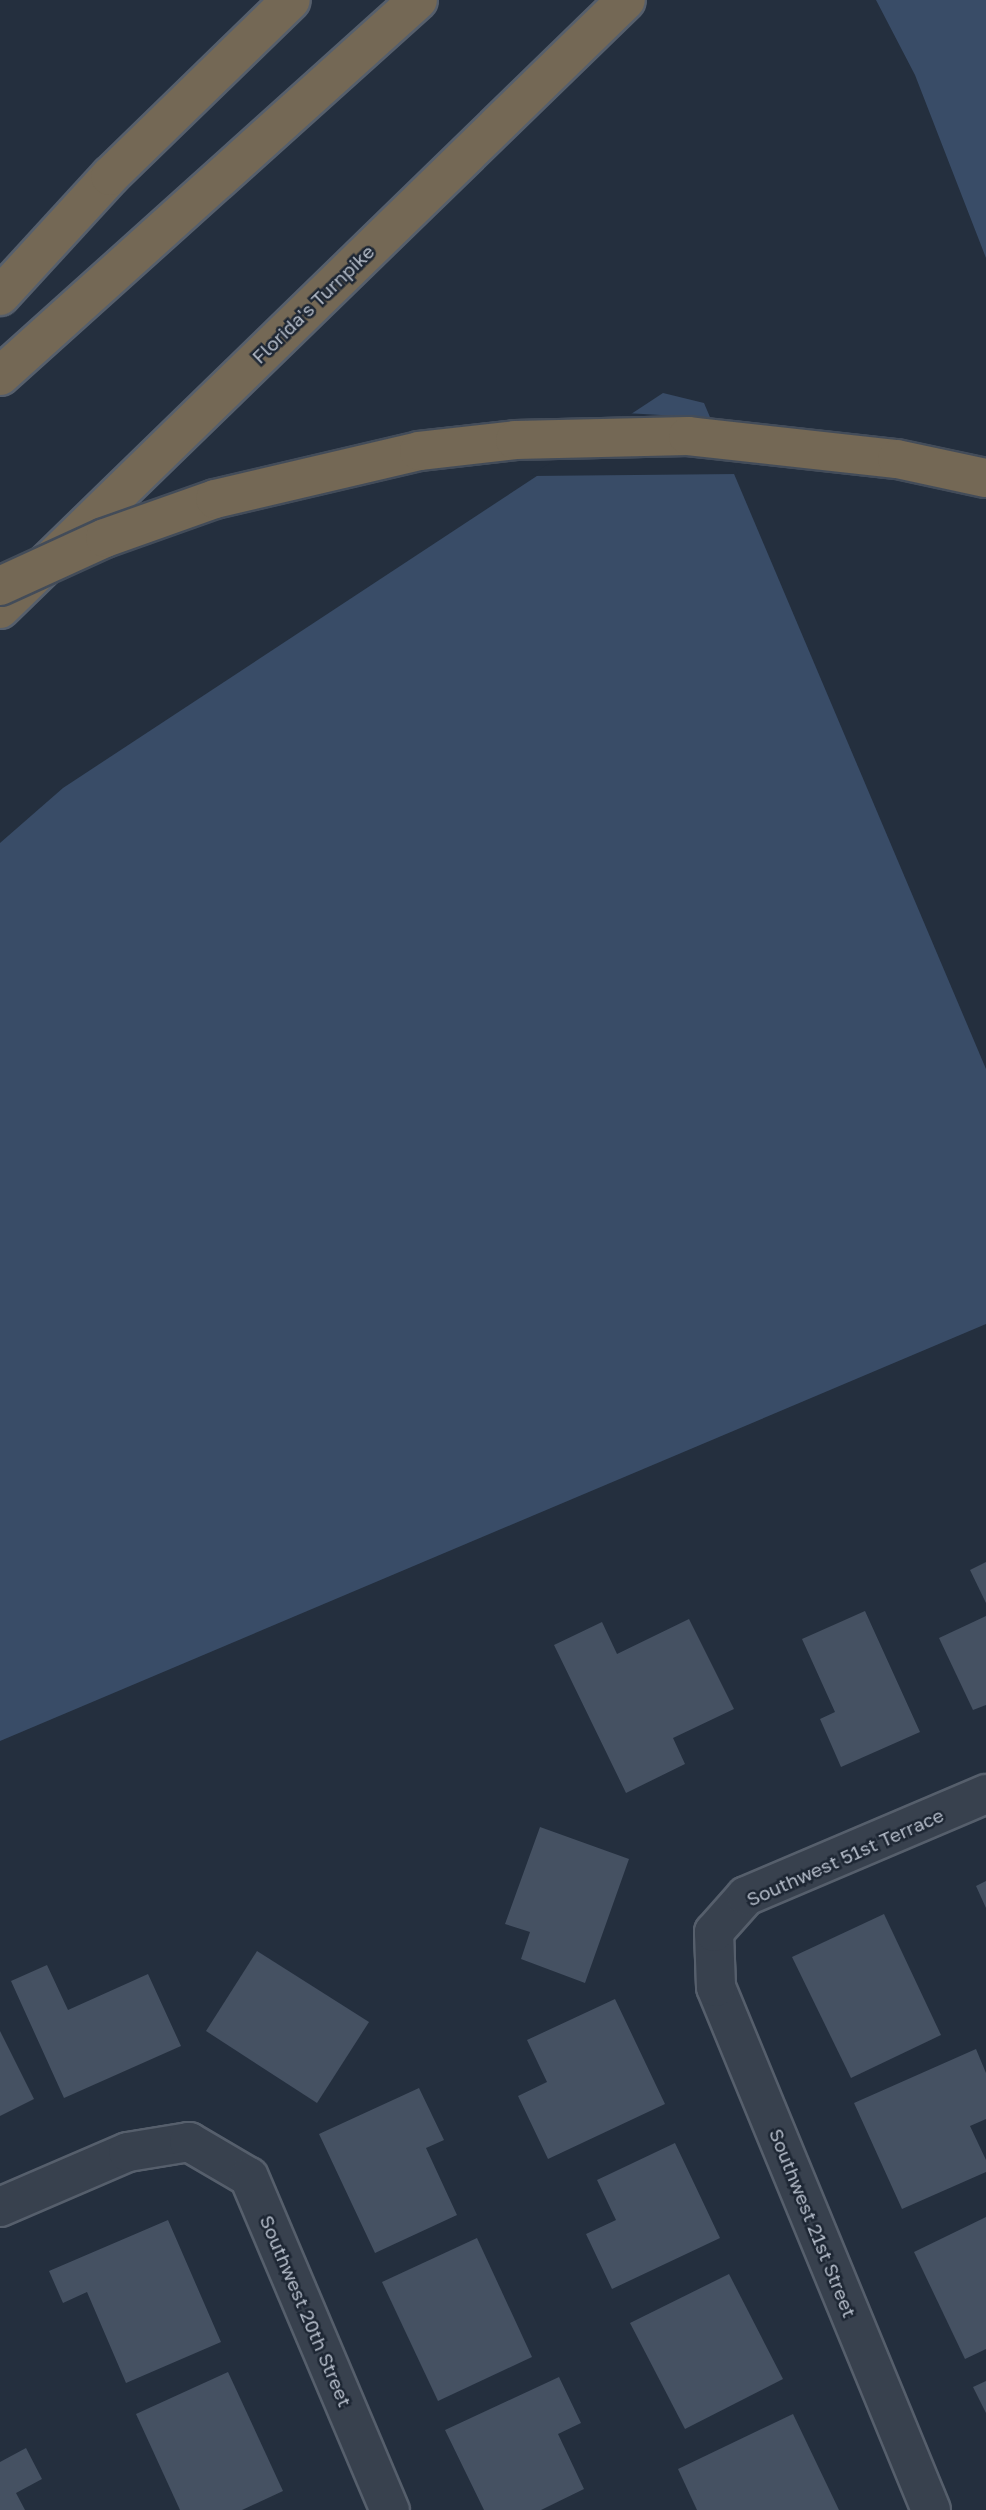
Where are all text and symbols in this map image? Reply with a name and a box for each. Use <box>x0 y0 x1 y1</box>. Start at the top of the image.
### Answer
street label: Florida's Turnpike <box>247 240 379 368</box>
street label: Southwest 51st Terrace <box>743 1803 947 1911</box>
street label: Southwest 21st Street <box>765 2125 861 2321</box>
street label: Southwest 20th Street <box>255 2212 357 2410</box>

